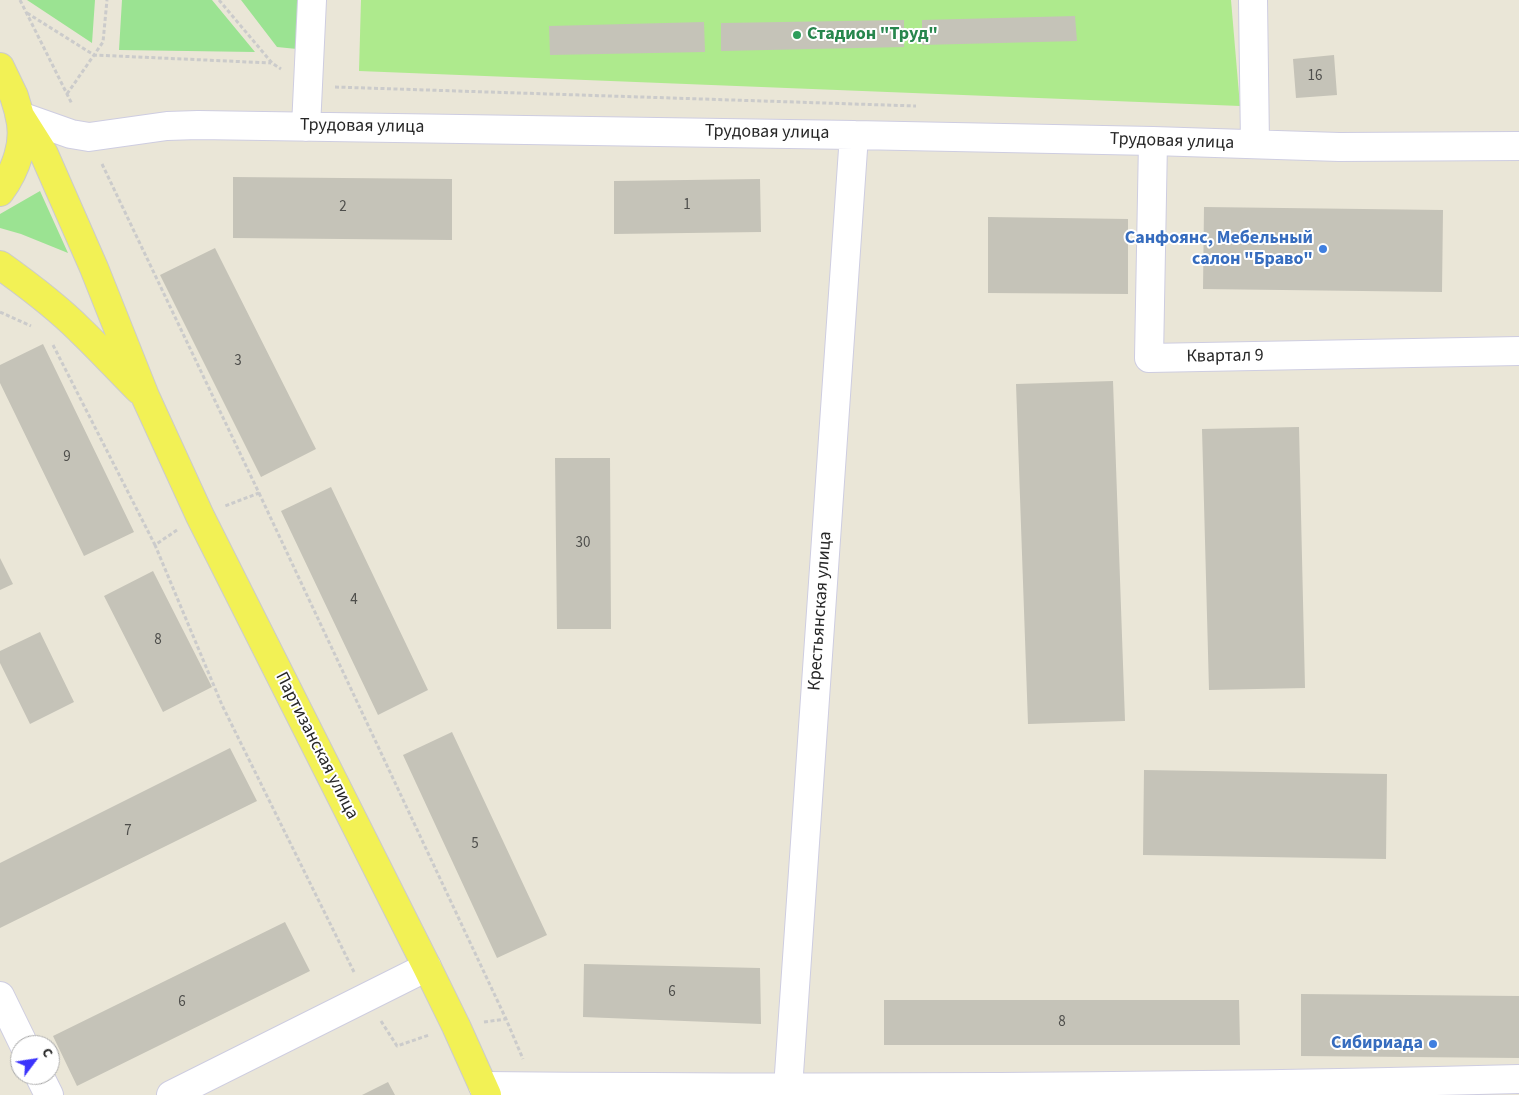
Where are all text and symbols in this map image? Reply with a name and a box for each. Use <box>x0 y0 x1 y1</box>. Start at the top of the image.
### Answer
place label: Стадион "Труд" <box>807 24 938 46</box>
marker: Стадион "Труд" <box>791 29 803 41</box>
house number: 16 <box>1308 68 1322 86</box>
street label: Трудовая улица <box>300 115 424 139</box>
street label: Трудовая улица <box>705 121 829 145</box>
street label: Трудовая улица <box>1109 129 1235 155</box>
house number: 1 <box>683 197 691 215</box>
house number: 2 <box>339 199 347 217</box>
place label: Санфоянс, Мебельный салон "Браво" <box>1125 228 1313 270</box>
marker: Санфоянс, Мебельный салон "Браво" <box>1317 243 1329 255</box>
street label: Квартал 9 <box>1186 346 1264 368</box>
house number: 3 <box>234 353 242 371</box>
house number: 9 <box>63 449 71 467</box>
street label: Крестьянская улица <box>805 531 837 691</box>
house number: 30 <box>576 535 590 553</box>
house number: 4 <box>350 592 358 610</box>
house number: 8 <box>154 632 162 650</box>
street label: Партизанская улица <box>270 669 362 823</box>
house number: 7 <box>124 823 132 841</box>
house number: 5 <box>471 836 479 854</box>
house number: 6 <box>668 984 676 1002</box>
house number: 6 <box>178 994 186 1012</box>
house number: 8 <box>1058 1014 1066 1032</box>
place label: Сибириада <box>1331 1033 1423 1055</box>
north arrow <box>10 1035 60 1085</box>
marker: Сибириада <box>1427 1038 1439 1050</box>
text: С <box>36 1044 58 1061</box>

